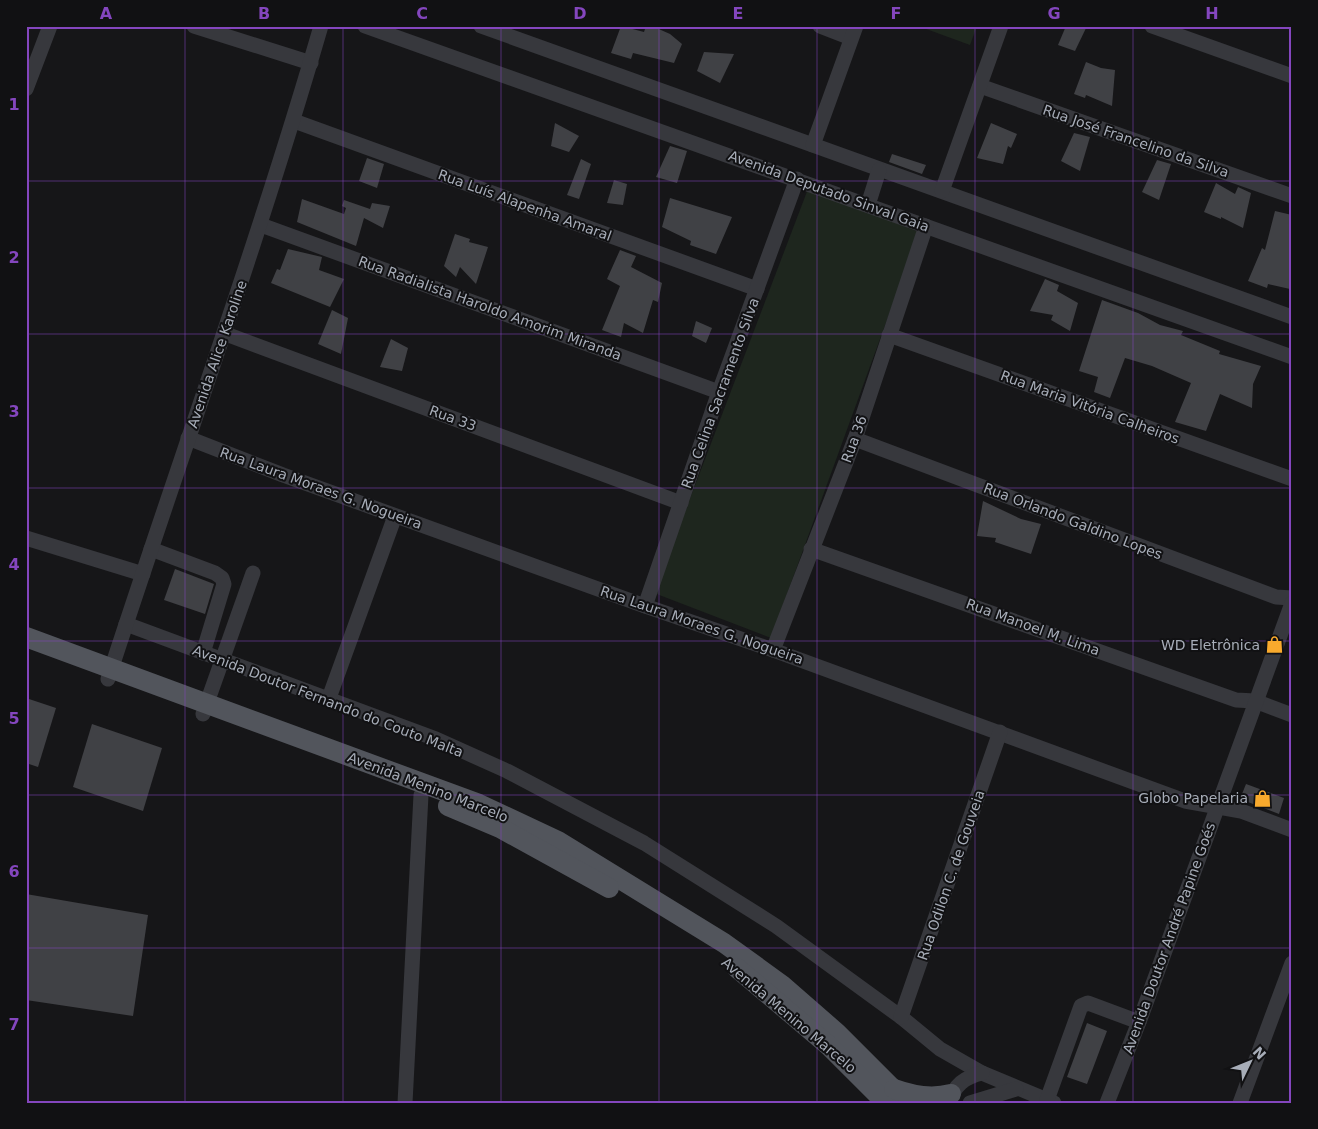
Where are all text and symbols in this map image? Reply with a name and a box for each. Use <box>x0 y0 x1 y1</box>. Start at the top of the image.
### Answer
text: A <box>100 4 113 23</box>
text: B <box>258 4 270 23</box>
text: C <box>416 4 428 23</box>
text: D <box>573 4 587 23</box>
text: E <box>733 4 743 23</box>
text: F <box>891 4 901 23</box>
text: G <box>1047 4 1061 23</box>
text: H <box>1205 4 1219 23</box>
text: 1 <box>8 95 20 114</box>
street label: Rua José Francelino da Silva <box>1041 102 1231 180</box>
street label: Avenida Deputado Sinval Gaia <box>727 147 931 235</box>
street label: Rua Luís Alapenha Amaral <box>436 166 614 244</box>
text: 2 <box>8 248 20 267</box>
street label: Rua Radialista Haroldo Amorim Miranda <box>356 253 624 363</box>
street label: Avenida Alice Karoline <box>184 278 250 430</box>
street label: Rua Celina Sacramento Silva <box>678 295 762 491</box>
street label: Rua Maria Vitória Calheiros <box>998 367 1182 447</box>
text: 3 <box>8 402 20 421</box>
street label: Rua 33 <box>427 402 479 434</box>
street label: Rua 36 <box>838 413 870 465</box>
street label: Rua Laura Moraes G. Nogueira <box>218 444 424 532</box>
street label: Rua Orlando Galdino Lopes <box>981 480 1165 562</box>
text: 4 <box>8 555 20 574</box>
street label: Rua Laura Moraes G. Nogueira <box>598 583 806 667</box>
street label: Rua Manoel M. Lima <box>964 595 1102 659</box>
shop icon: WD Eletrônica <box>1264 635 1284 655</box>
place label: WD Eletrônica <box>1161 637 1260 653</box>
street label: Avenida Doutor Fernando do Couto Malta <box>190 642 466 760</box>
text: 5 <box>8 709 20 728</box>
street label: Avenida Menino Marcelo <box>346 749 510 825</box>
street label: Rua Odilon C. de Gouveia <box>914 788 988 962</box>
shop icon: Globo Papelaria <box>1252 788 1272 808</box>
place label: Globo Papelaria <box>1138 790 1248 806</box>
street label: Avenida Doutor André Papine Goés <box>1120 820 1218 1056</box>
text: 6 <box>8 862 20 881</box>
street label: Avenida Menino Marcelo <box>719 954 859 1076</box>
text: 7 <box>8 1015 20 1034</box>
north arrow <box>1226 1036 1276 1086</box>
text: N <box>1250 1043 1269 1063</box>

